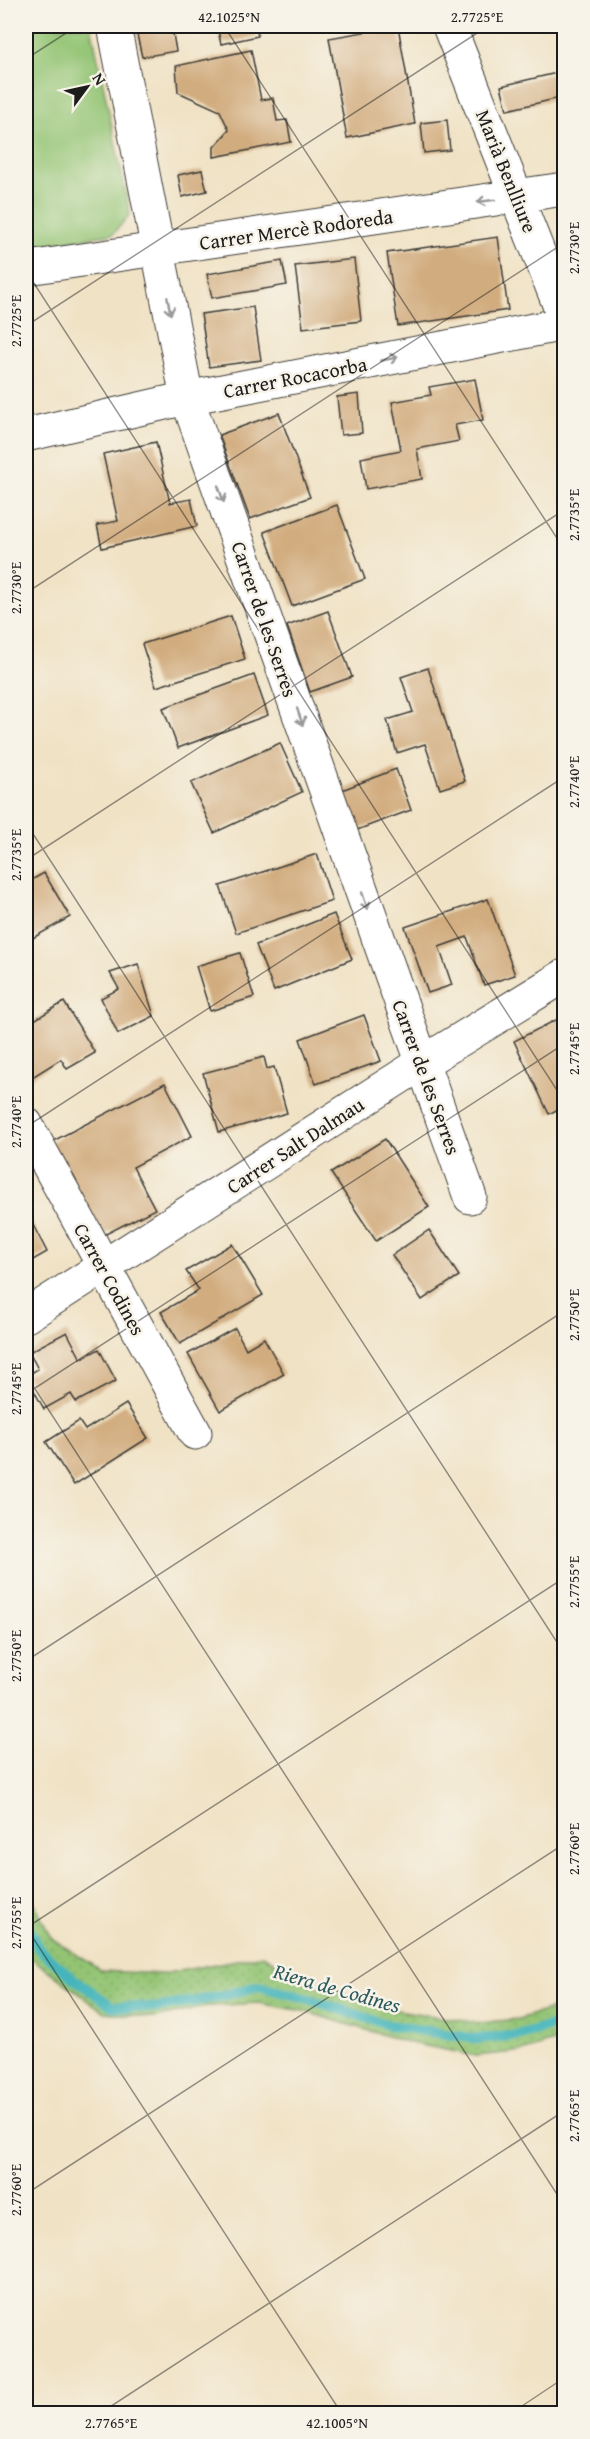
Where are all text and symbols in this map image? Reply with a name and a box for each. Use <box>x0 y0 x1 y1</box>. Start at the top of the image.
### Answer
text: 42.1025°N <box>198 6 260 27</box>
text: 2.7725°E <box>451 6 504 27</box>
north arrow <box>57 57 117 117</box>
text: N <box>87 68 113 90</box>
street label: Marià Benlliure <box>469 105 545 237</box>
one-way arrow <box>477 195 496 206</box>
street label: Carrer Mercè Rodoreda <box>197 201 395 257</box>
text: 2.7730°E <box>563 221 584 274</box>
text: 2.7725°E <box>5 294 26 347</box>
one-way arrow <box>164 296 175 316</box>
street label: Carrer Rocacorba <box>221 349 370 405</box>
one-way arrow <box>378 353 398 364</box>
one-way arrow <box>216 484 227 503</box>
text: 2.7735°E <box>563 488 584 541</box>
street label: Carrer de les Serres <box>225 537 305 701</box>
text: 2.7730°E <box>5 561 26 614</box>
one-way arrow <box>295 707 306 726</box>
text: 2.7740°E <box>563 755 584 808</box>
text: 2.7735°E <box>5 828 26 881</box>
one-way arrow <box>361 891 372 910</box>
street label: Carrer de les Serres <box>385 995 469 1159</box>
text: 2.7745°E <box>563 1022 584 1075</box>
street label: Carrer Salt Dalmau <box>221 1090 370 1200</box>
text: 2.7740°E <box>5 1095 26 1148</box>
street label: Carrer Codines <box>67 1218 153 1341</box>
text: 2.7750°E <box>563 1288 584 1341</box>
text: 2.7745°E <box>5 1362 26 1415</box>
text: 2.7755°E <box>563 1555 584 1608</box>
text: 2.7750°E <box>5 1629 26 1682</box>
text: 2.7760°E <box>563 1822 584 1875</box>
text: 2.7755°E <box>5 1896 26 1949</box>
water label: Riera de Codines <box>269 1955 404 2021</box>
text: 2.7765°E <box>563 2089 584 2142</box>
text: 2.7760°E <box>5 2163 26 2216</box>
text: 2.7765°E <box>85 2412 138 2433</box>
text: 42.1005°N <box>306 2412 368 2433</box>

